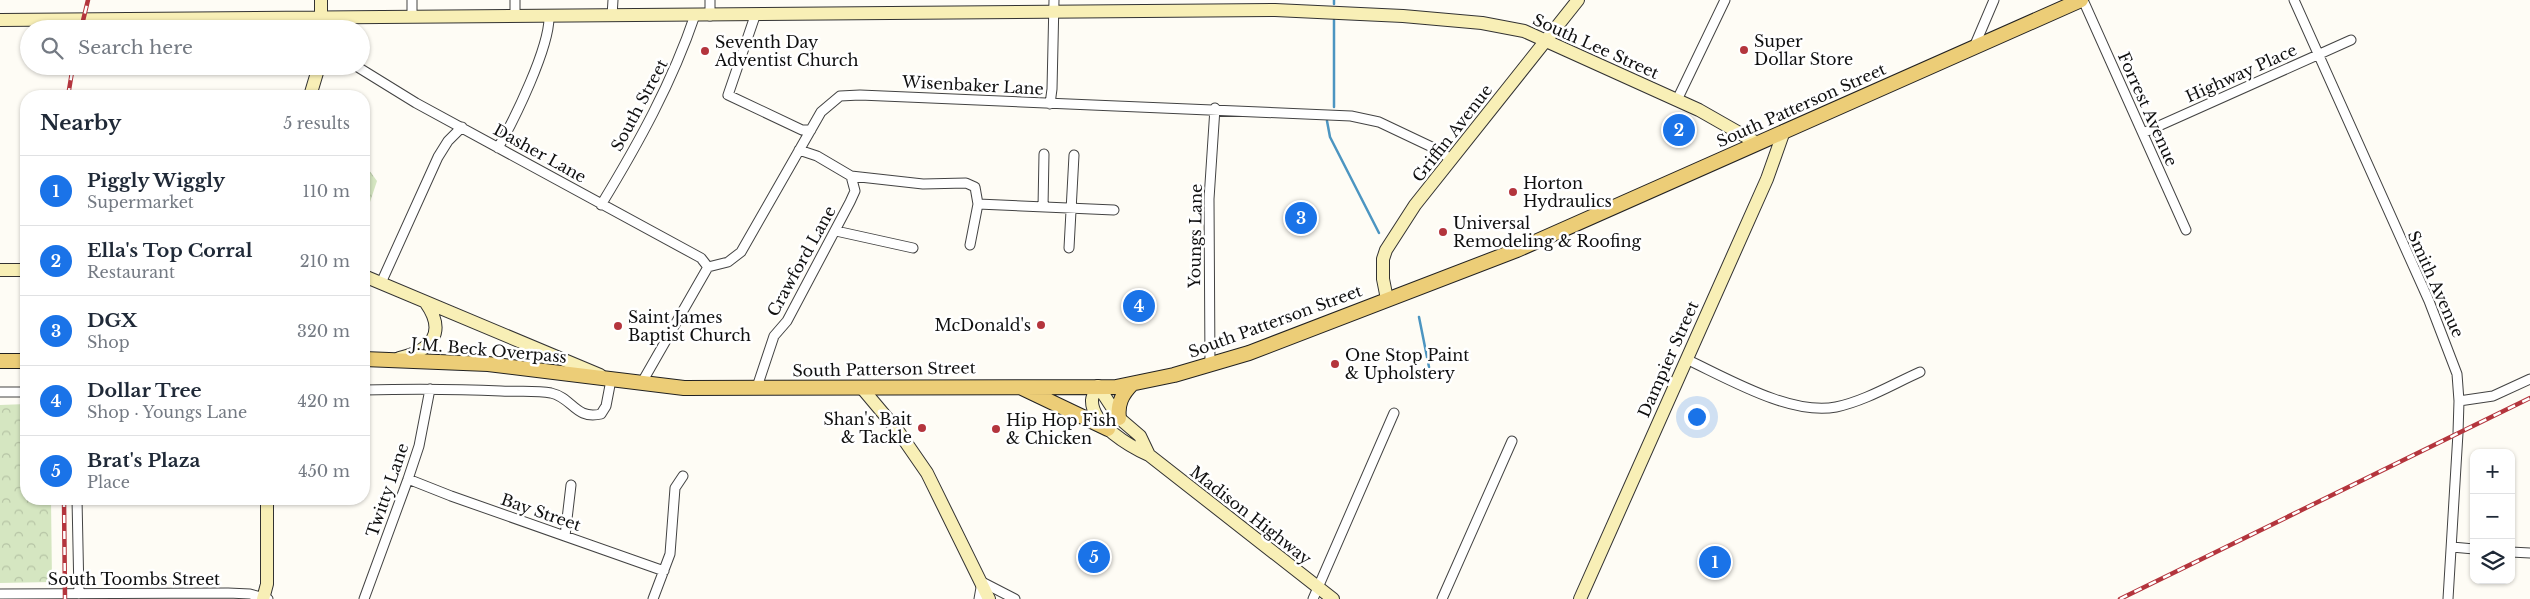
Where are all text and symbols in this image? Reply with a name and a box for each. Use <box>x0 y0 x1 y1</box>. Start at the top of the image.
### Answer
street label: South Lee Street <box>1530 9 1662 83</box>
search box <box>20 20 370 75</box>
place label: Super Dollar Store <box>1754 31 1853 69</box>
place label: Seventh Day Adventist Church <box>714 32 858 70</box>
icon: search <box>38 34 66 62</box>
text: Search here <box>78 36 193 59</box>
street label: Highway Place <box>2182 40 2300 106</box>
marker: Super Dollar Store <box>1738 44 1750 56</box>
marker: Seventh Day Adventist Church <box>699 45 711 57</box>
street label: Forrest Avenue <box>2114 49 2182 169</box>
street label: South Street <box>606 56 672 154</box>
street label: South Patterson Street <box>1713 59 1889 151</box>
street label: Wisenbaker Lane <box>901 71 1044 99</box>
street label: Griffin Avenue <box>1408 80 1496 186</box>
text: Nearby <box>40 110 121 136</box>
pin: 2 <box>1663 111 1695 149</box>
text: 5 results <box>283 113 350 133</box>
street label: Dasher Lane <box>490 119 590 187</box>
text: Piggly Wiggly <box>87 169 225 192</box>
place label: Horton Hydraulics <box>1523 173 1612 211</box>
text: 1 <box>53 181 59 201</box>
text: 110 m <box>303 181 350 201</box>
street label: Youngs Lane <box>1184 184 1206 289</box>
marker: Horton Hydraulics <box>1507 186 1519 198</box>
text: Supermarket <box>87 192 194 212</box>
pin: 3 <box>1285 199 1317 237</box>
street label: Crawford Lane <box>762 202 840 320</box>
place label: Universal Remodeling & Roofing <box>1453 213 1641 251</box>
marker: Universal Remodeling & Roofing <box>1437 226 1449 238</box>
street label: Smith Avenue <box>2403 227 2469 341</box>
text: Ella's Top Corral <box>87 239 252 262</box>
text: 2 <box>51 251 61 271</box>
text: 210 m <box>300 251 350 271</box>
text: Restaurant <box>87 262 175 282</box>
street label: South Patterson Street <box>1186 280 1364 362</box>
pin: 4 <box>1123 287 1155 325</box>
street label: Dampier Street <box>1633 298 1703 420</box>
place label: Saint James Baptist Church <box>628 307 751 345</box>
text: DGX <box>87 309 137 332</box>
place label: McDonald's <box>934 315 1031 335</box>
marker: McDonald's <box>1035 319 1047 331</box>
marker: Saint James Baptist Church <box>612 320 624 332</box>
text: 3 <box>51 321 61 341</box>
text: 320 m <box>297 321 350 341</box>
text: Shop <box>87 332 130 352</box>
street label: J.M. Beck Overpass <box>408 333 568 367</box>
place label: One Stop Paint & Upholstery <box>1345 345 1469 383</box>
street label: South Patterson Street <box>792 357 976 381</box>
marker: One Stop Paint & Upholstery <box>1329 358 1341 370</box>
text: Dollar Tree <box>87 379 202 402</box>
text: 4 <box>51 391 61 411</box>
text: 420 m <box>298 391 350 411</box>
text: Shop · Youngs Lane <box>87 402 247 422</box>
your location <box>1684 404 1710 430</box>
place label: Shan's Bait & Tackle <box>823 409 912 447</box>
place label: Hip Hop Fish & Chicken <box>1006 410 1116 448</box>
marker: Shan's Bait & Tackle <box>916 422 928 434</box>
marker: Hip Hop Fish & Chicken <box>990 423 1002 435</box>
street label: Twitty Lane <box>362 440 412 540</box>
text: Brat's Plaza <box>87 449 200 472</box>
map controls <box>2470 449 2515 584</box>
button: + <box>2470 449 2515 494</box>
text: 5 <box>51 461 61 481</box>
text: 450 m <box>298 461 350 481</box>
street label: Madison Highway <box>1186 461 1316 569</box>
text: Place <box>87 472 130 492</box>
street label: Bay Street <box>498 489 584 535</box>
button: − <box>2470 494 2515 539</box>
pin: 5 <box>1078 538 1110 576</box>
button: layers <box>2470 539 2515 584</box>
pin: 1 <box>1699 543 1731 581</box>
street label: South Toombs Street <box>48 569 220 589</box>

